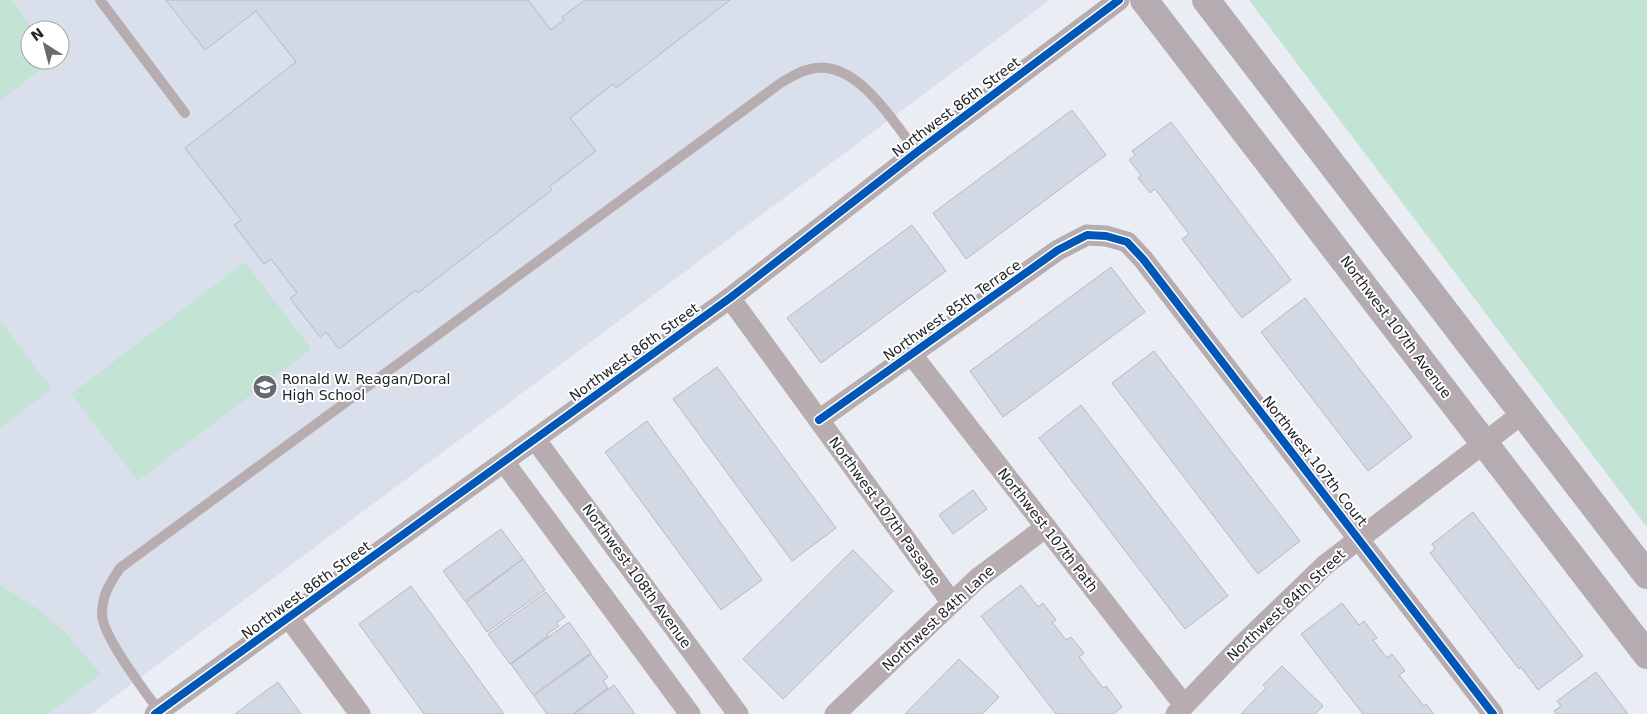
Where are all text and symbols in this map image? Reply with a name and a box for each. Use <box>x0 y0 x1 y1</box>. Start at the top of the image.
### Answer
north arrow <box>20 20 70 70</box>
text: N <box>28 25 47 44</box>
street label: Northwest 86th Street <box>889 53 1023 160</box>
street label: Northwest 107th Avenue <box>1337 253 1455 401</box>
street label: Northwest 85th Terrace <box>880 256 1024 364</box>
street label: Northwest 86th Street <box>566 299 702 404</box>
place label: Ronald W. Reagan/Doral High School <box>282 371 450 403</box>
school or university icon: Ronald W. Reagan/Doral High School <box>252 374 278 400</box>
street label: Northwest 107th Court <box>1259 393 1371 530</box>
street label: Northwest 107th Passage <box>826 434 944 588</box>
street label: Northwest 107th Path <box>995 465 1101 595</box>
street label: Northwest 108th Avenue <box>579 501 695 651</box>
street label: Northwest 86th Street <box>238 537 374 642</box>
street label: Northwest 84th Street <box>1224 546 1349 664</box>
street label: Northwest 84th Lane <box>879 562 997 674</box>

